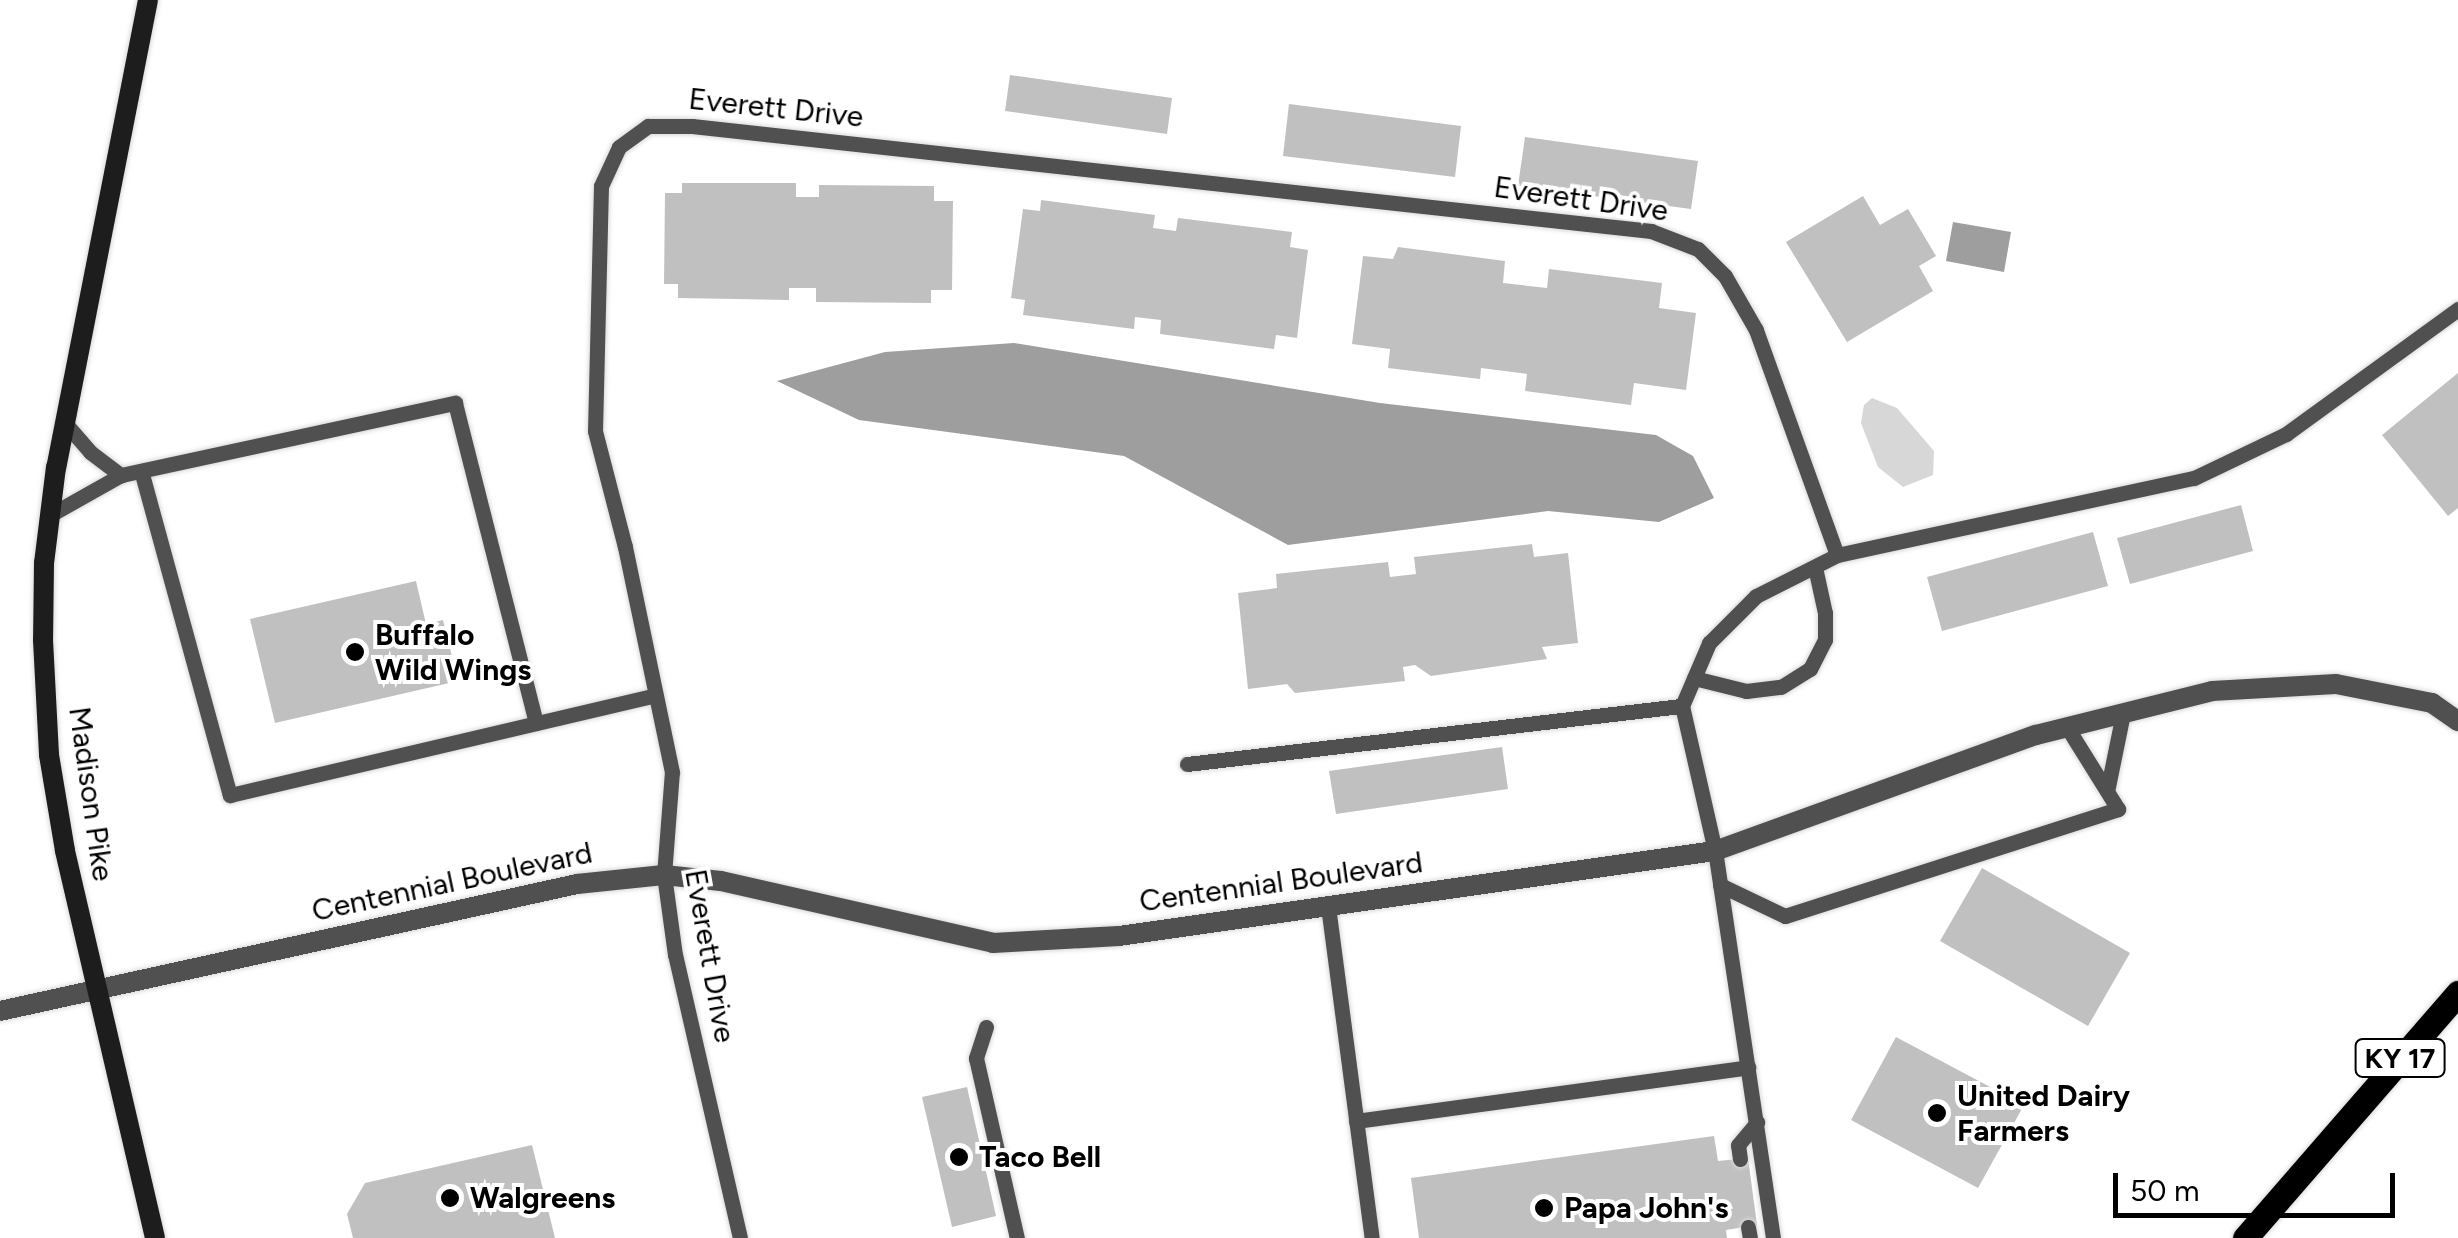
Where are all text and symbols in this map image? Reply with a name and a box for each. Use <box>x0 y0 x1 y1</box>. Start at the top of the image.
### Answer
street label: Everett Drive <box>687 81 865 135</box>
street label: Everett Drive <box>1492 169 1670 229</box>
place label: Buffalo Wild Wings <box>375 617 531 688</box>
marker: Buffalo Wild Wings <box>344 641 366 663</box>
street label: Madison Pike <box>61 705 121 883</box>
street label: Centennial Boulevard <box>309 835 595 929</box>
street label: Centennial Boulevard <box>1137 844 1425 920</box>
street label: Everett Drive <box>677 867 743 1045</box>
road number: KY 17 <box>2352 1035 2448 1081</box>
place label: United Dairy Farmers <box>1957 1078 2130 1148</box>
marker: United Dairy Farmers <box>1926 1102 1948 1124</box>
place label: Taco Bell <box>979 1139 1101 1175</box>
marker: Taco Bell <box>948 1146 970 1168</box>
scale bar <box>2118 1153 2400 1215</box>
text: 50 m <box>2130 1172 2199 1209</box>
place label: Walgreens <box>470 1180 615 1216</box>
marker: Walgreens <box>439 1187 461 1209</box>
place label: Papa John's <box>1564 1190 1728 1226</box>
marker: Papa John's <box>1533 1197 1555 1219</box>

